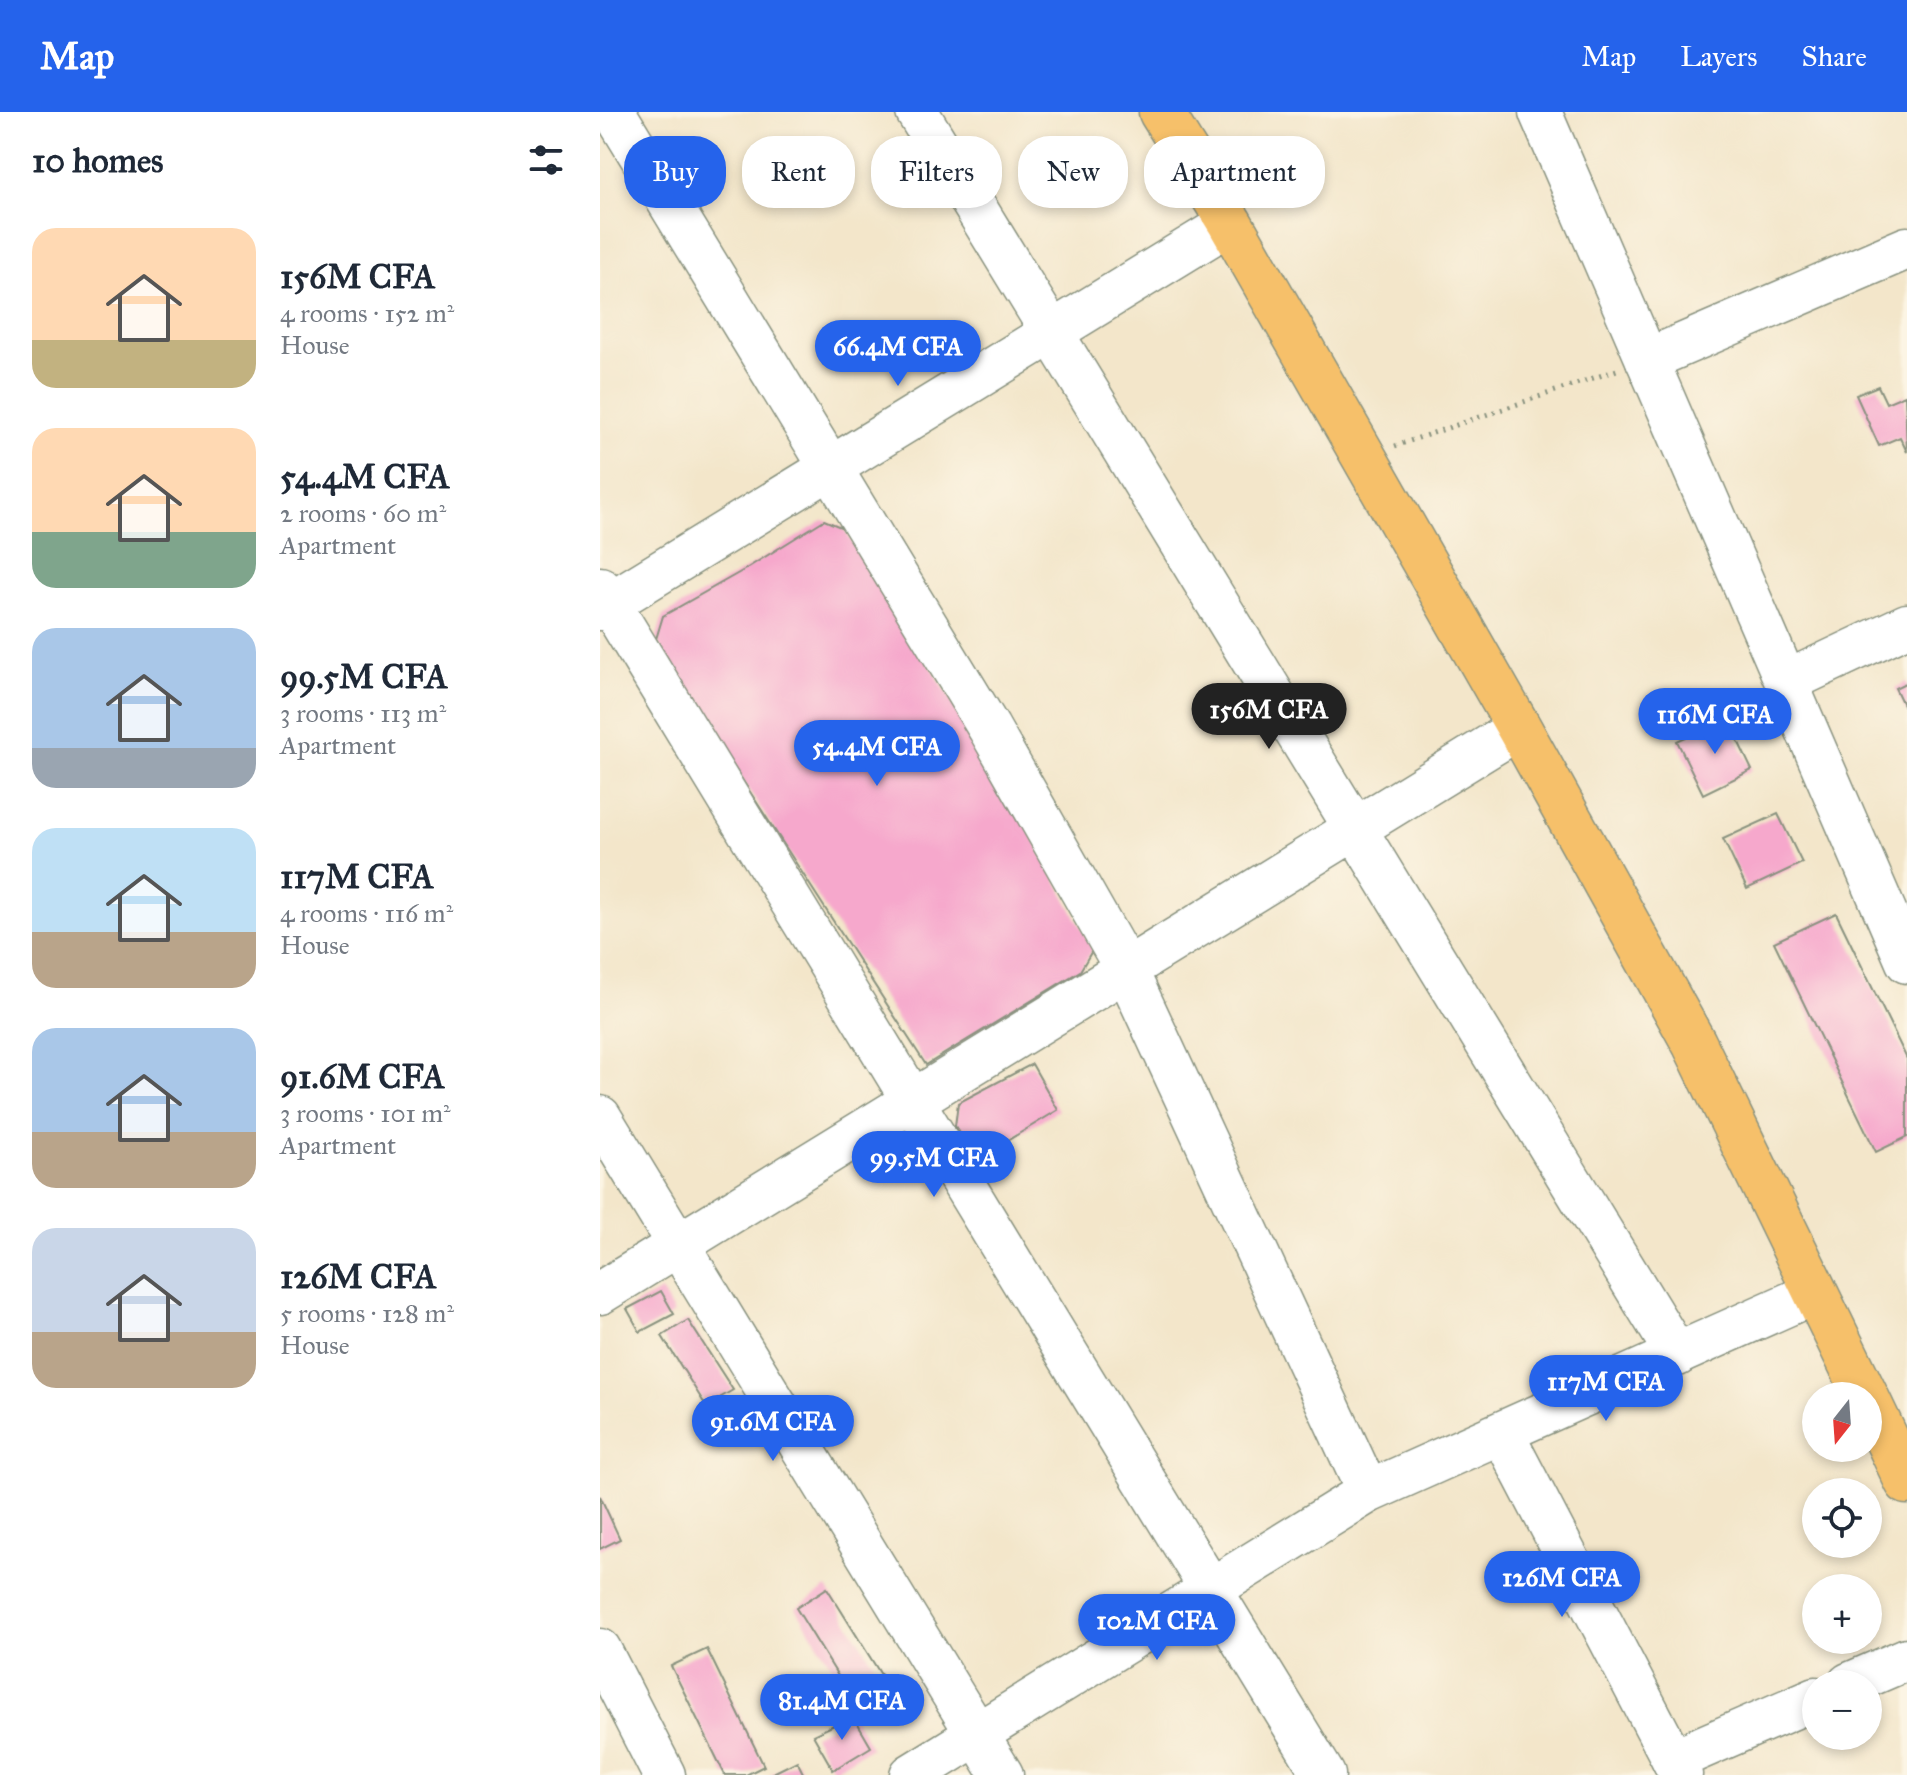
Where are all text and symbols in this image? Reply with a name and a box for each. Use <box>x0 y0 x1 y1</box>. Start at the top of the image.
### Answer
text: Map <box>40 33 114 79</box>
text: Map <box>1581 39 1636 74</box>
text: Layers <box>1680 39 1758 74</box>
text: Share <box>1802 39 1867 74</box>
chip: Buy <box>624 136 726 208</box>
chip: Rent <box>742 136 855 208</box>
chip: Filters <box>871 136 1002 208</box>
chip: New <box>1018 136 1128 208</box>
chip: Apartment <box>1144 136 1325 208</box>
icon: filters <box>524 138 568 182</box>
text: 10 homes <box>32 140 163 181</box>
text: 156M CFA <box>280 256 435 297</box>
icon: home <box>96 260 192 356</box>
text: 4 rooms · 152 m² <box>280 297 454 329</box>
pin: 66.4M CFA <box>806 320 990 388</box>
text: House <box>280 329 350 361</box>
text: 66.4M CFA <box>833 330 963 362</box>
text: 54.4M CFA <box>280 456 450 497</box>
icon: home <box>96 460 192 556</box>
text: 2 rooms · 60 m² <box>280 497 446 529</box>
text: Apartment <box>280 529 396 561</box>
text: 99.5M CFA <box>280 656 448 697</box>
icon: home <box>96 660 192 756</box>
pin: 156M CFA <box>1186 683 1352 751</box>
pin: 116M CFA <box>1632 688 1798 756</box>
text: 156M CFA <box>1210 693 1328 725</box>
text: 3 rooms · 113 m² <box>280 697 446 729</box>
text: 116M CFA <box>1656 698 1774 730</box>
pin: 54.4M CFA <box>785 720 969 788</box>
text: Apartment <box>280 729 396 761</box>
text: 54.4M CFA <box>812 730 942 762</box>
text: 117M CFA <box>280 856 434 897</box>
icon: home <box>96 860 192 956</box>
text: 4 rooms · 116 m² <box>280 897 453 929</box>
text: House <box>280 929 350 961</box>
text: 91.6M CFA <box>280 1056 445 1097</box>
icon: home <box>96 1060 192 1156</box>
text: 3 rooms · 101 m² <box>280 1097 451 1129</box>
text: Apartment <box>280 1129 396 1161</box>
pin: 99.5M CFA <box>842 1131 1026 1199</box>
text: 99.5M CFA <box>870 1141 998 1173</box>
text: 126M CFA <box>280 1256 437 1297</box>
icon: home <box>96 1260 192 1356</box>
text: 5 rooms · 128 m² <box>280 1297 454 1329</box>
text: House <box>280 1329 350 1361</box>
pin: 117M CFA <box>1523 1355 1689 1423</box>
text: 117M CFA <box>1547 1365 1665 1397</box>
north arrow <box>1802 1382 1882 1462</box>
map controls <box>1802 1382 1882 1750</box>
pin: 91.6M CFA <box>681 1395 865 1463</box>
text: 91.6M CFA <box>710 1405 836 1437</box>
button: locate <box>1802 1478 1882 1558</box>
pin: 126M CFA <box>1479 1551 1645 1619</box>
text: 126M CFA <box>1502 1561 1622 1593</box>
button: + <box>1802 1574 1882 1654</box>
pin: 102M CFA <box>1074 1594 1240 1662</box>
text: 102M CFA <box>1096 1604 1218 1636</box>
button: − <box>1802 1670 1882 1750</box>
pin: 81.4M CFA <box>750 1674 934 1742</box>
text: 81.4M CFA <box>778 1684 906 1716</box>

